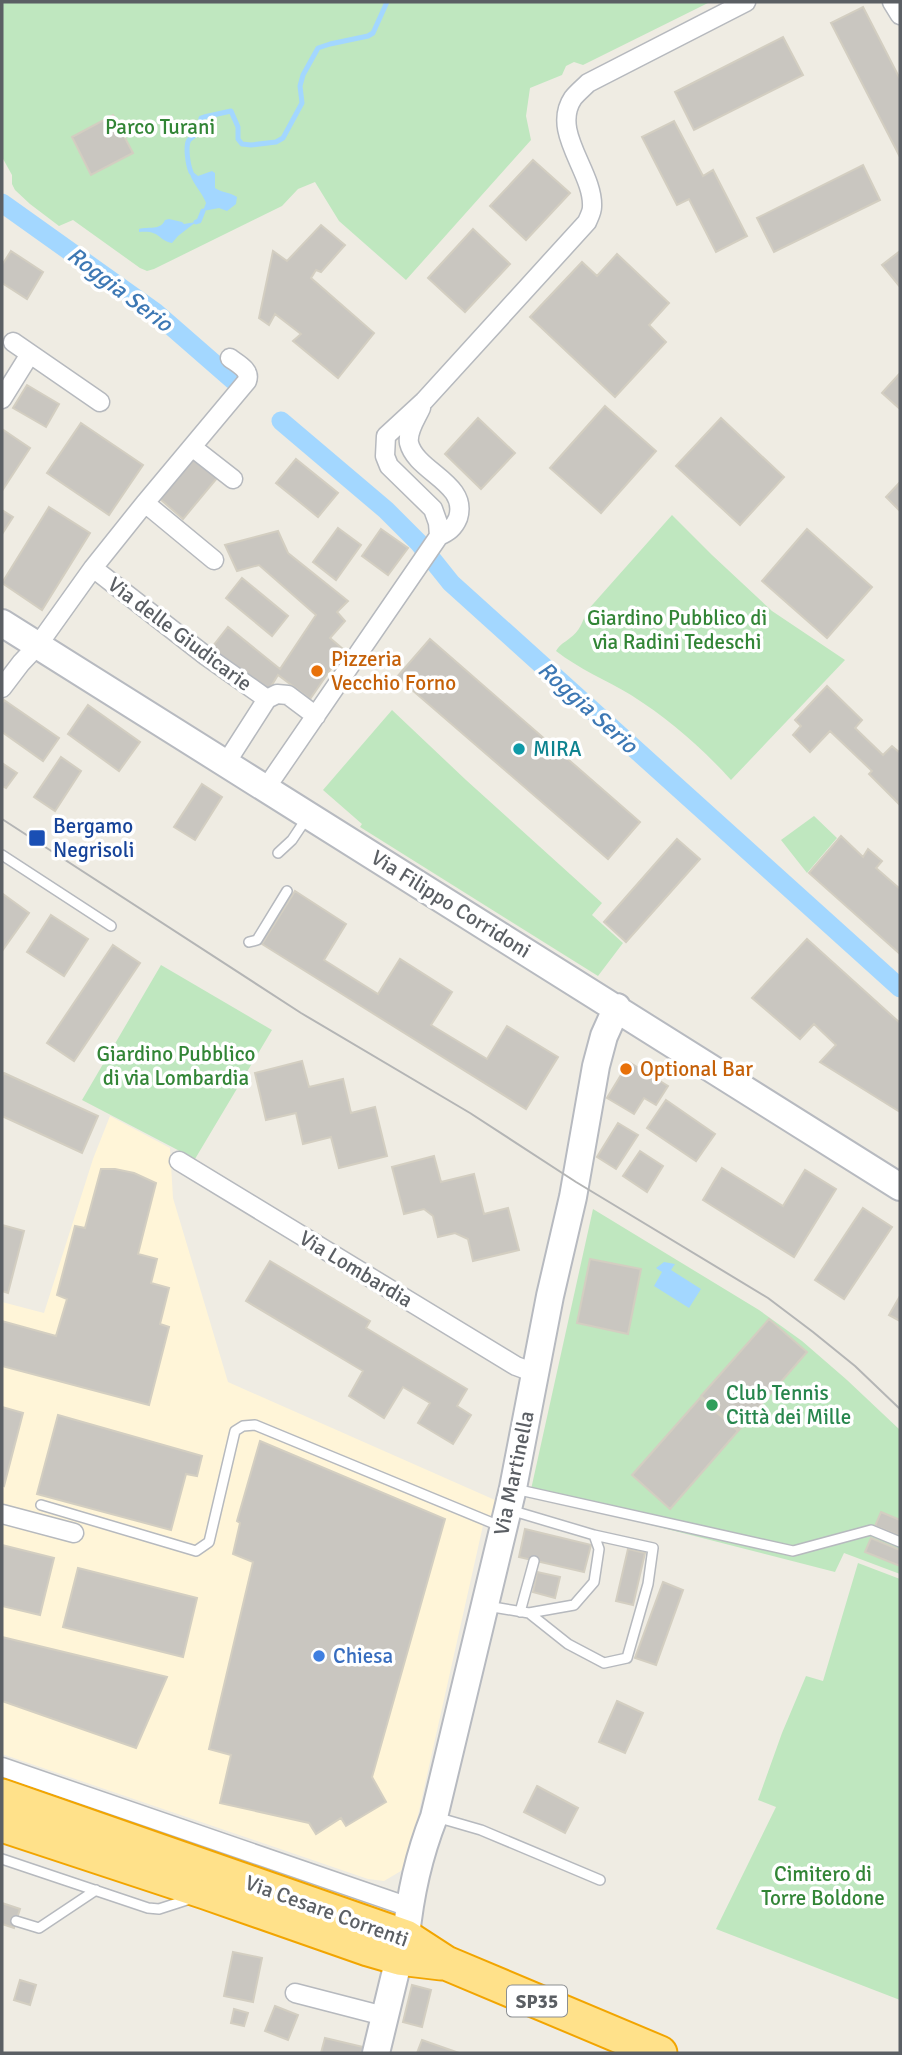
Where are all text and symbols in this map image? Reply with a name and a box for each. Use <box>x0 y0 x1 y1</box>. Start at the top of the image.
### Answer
park label: Parco Turani <box>105 114 215 140</box>
water label: Roggia Serio <box>61 241 179 339</box>
street label: Via delle Giudicarie <box>103 571 257 697</box>
park label: Giardino Pubblico di via Radini Tedeschi <box>587 605 767 655</box>
place label: Pizzeria Vecchio Forno <box>331 646 456 696</box>
water label: Roggia Serio <box>532 655 644 760</box>
marker: Pizzeria Vecchio Forno <box>309 663 325 679</box>
place label: MIRA <box>533 736 582 762</box>
marker: MIRA <box>511 741 527 757</box>
place label: Bergamo Negrisoli <box>53 813 135 863</box>
marker: Bergamo Negrisoli <box>27 828 47 848</box>
street label: Via Filippo Corridoni <box>366 844 536 964</box>
park label: Giardino Pubblico di via Lombardia <box>97 1041 255 1091</box>
place label: Optional Bar <box>640 1056 753 1082</box>
marker: Optional Bar <box>618 1061 634 1077</box>
street label: Via Lombardia <box>295 1225 417 1313</box>
place label: Club Tennis Città dei Mille <box>726 1380 851 1430</box>
marker: Club Tennis Città dei Mille <box>704 1397 720 1413</box>
street label: Via Martinella <box>488 1408 540 1538</box>
place label: Chiesa <box>333 1643 393 1669</box>
marker: Chiesa <box>311 1648 327 1664</box>
park label: Cimitero di Torre Boldone <box>761 1861 885 1911</box>
street label: Via Cesare Correnti <box>242 1869 412 1953</box>
road number: SP35 <box>507 1985 567 2016</box>

